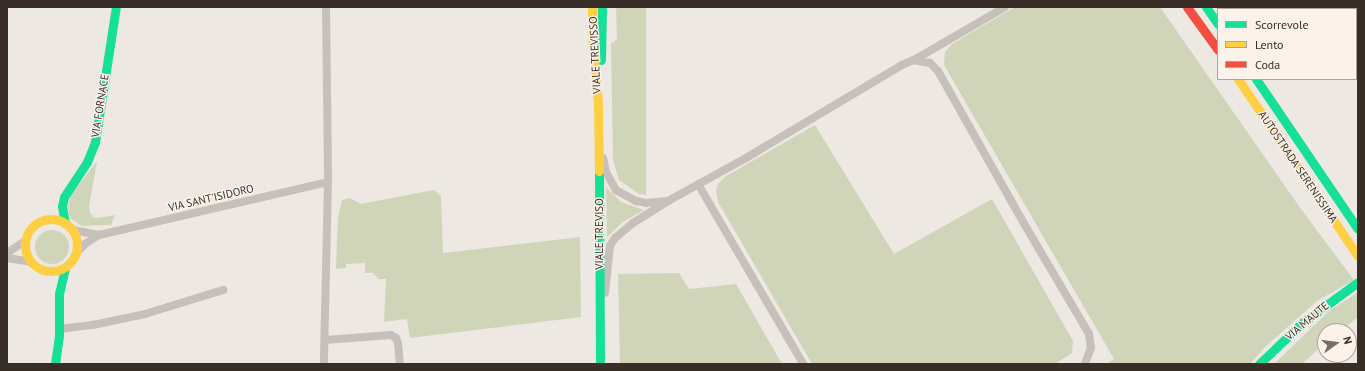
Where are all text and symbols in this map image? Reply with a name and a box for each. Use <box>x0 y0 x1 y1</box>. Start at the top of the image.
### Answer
legend <box>1217 8 1357 80</box>
street label: VIALE TREVISSO <box>586 16 604 94</box>
text: Scorrevole <box>1255 17 1309 32</box>
text: Lento <box>1255 37 1284 52</box>
text: Coda <box>1255 57 1280 72</box>
street label: VIA FORNACE <box>88 73 112 139</box>
street label: AUTOSTRADA SERENISSIMA <box>1255 108 1341 226</box>
street label: VIA SANT'ISIDORO <box>167 182 255 214</box>
street label: VIALE TREVISO <box>592 198 606 270</box>
street label: VIA MAUTE <box>1282 299 1332 343</box>
north arrow <box>1317 323 1357 363</box>
text: N <box>1340 335 1355 346</box>

